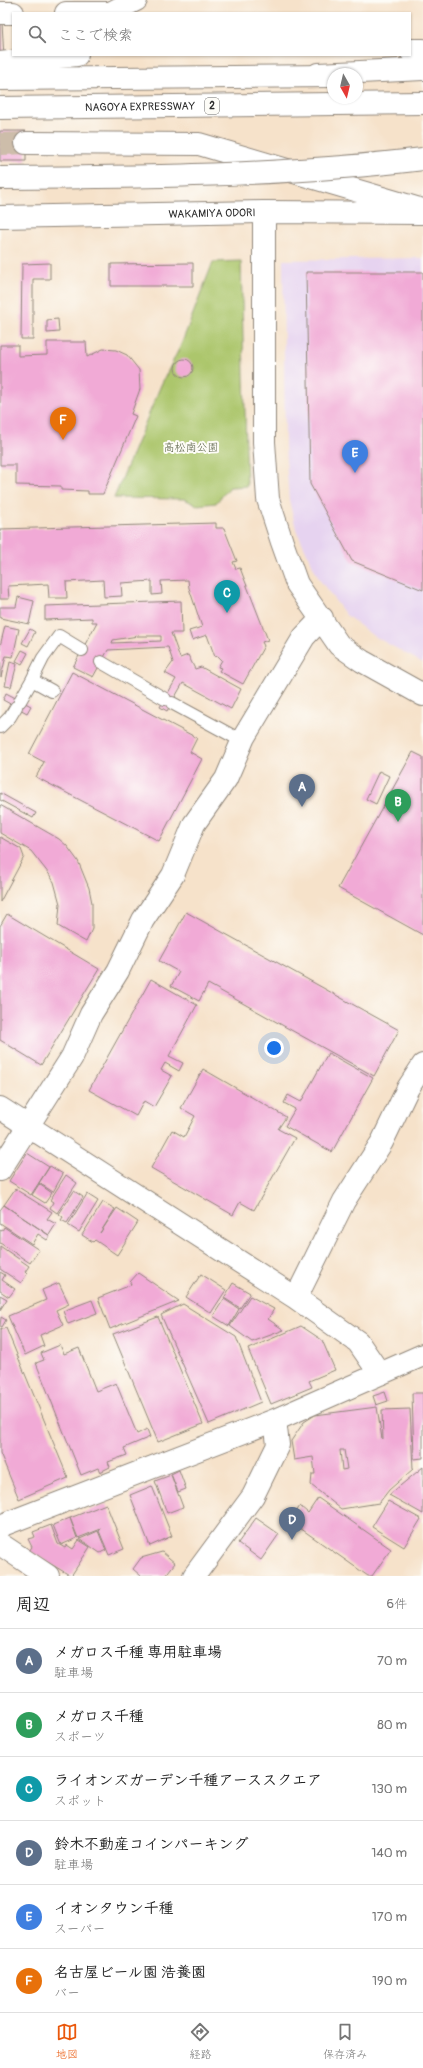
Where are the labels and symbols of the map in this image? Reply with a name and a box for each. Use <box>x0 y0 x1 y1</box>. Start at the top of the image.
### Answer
north arrow <box>327 68 363 104</box>
road number: 2 <box>205 98 219 114</box>
street label: NAGOYA EXPRESSWAY <box>85 99 196 113</box>
street label: WAKAMIYA ODORI <box>168 206 256 220</box>
pin: F <box>50 407 76 440</box>
pin: E <box>342 440 368 473</box>
park label: 高松南公園 <box>164 441 219 454</box>
pin: C <box>214 580 240 613</box>
pin: A <box>289 774 315 807</box>
pin: B <box>385 789 411 822</box>
your location <box>264 1038 284 1058</box>
pin: D <box>279 1507 305 1540</box>

